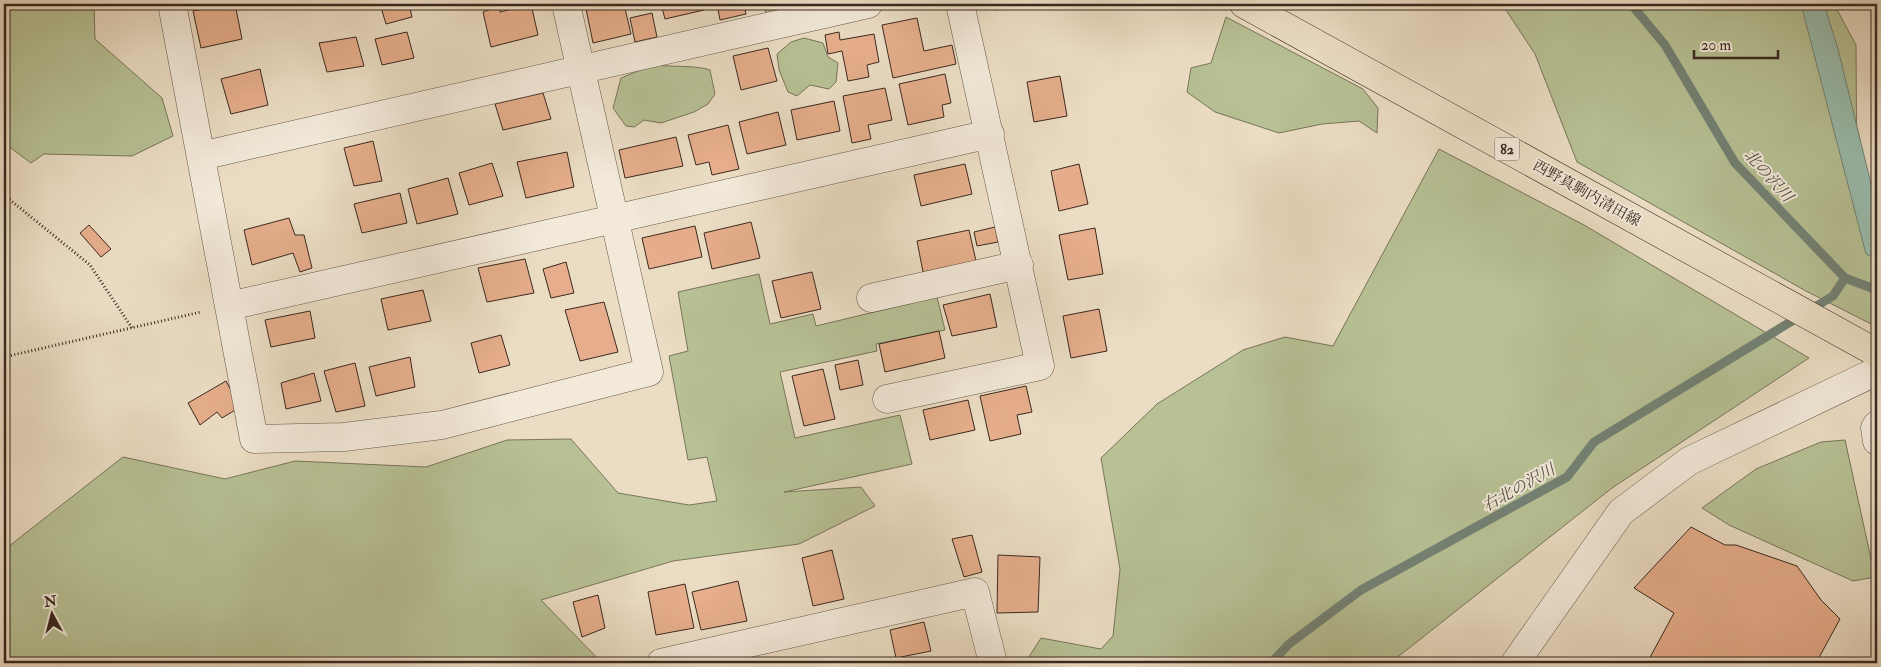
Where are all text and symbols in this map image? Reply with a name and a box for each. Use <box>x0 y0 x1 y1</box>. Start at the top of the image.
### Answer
scale bar <box>1694 28 1777 60</box>
text: 20 m <box>1701 36 1731 55</box>
road number: 82 <box>1494 138 1520 160</box>
water label: 北の沢川 <box>1739 145 1798 208</box>
street label: 西野真駒内清田線 <box>1530 156 1644 231</box>
water label: 右北の沢川 <box>1479 459 1560 516</box>
north arrow <box>28 590 78 640</box>
text: N <box>42 592 58 611</box>

